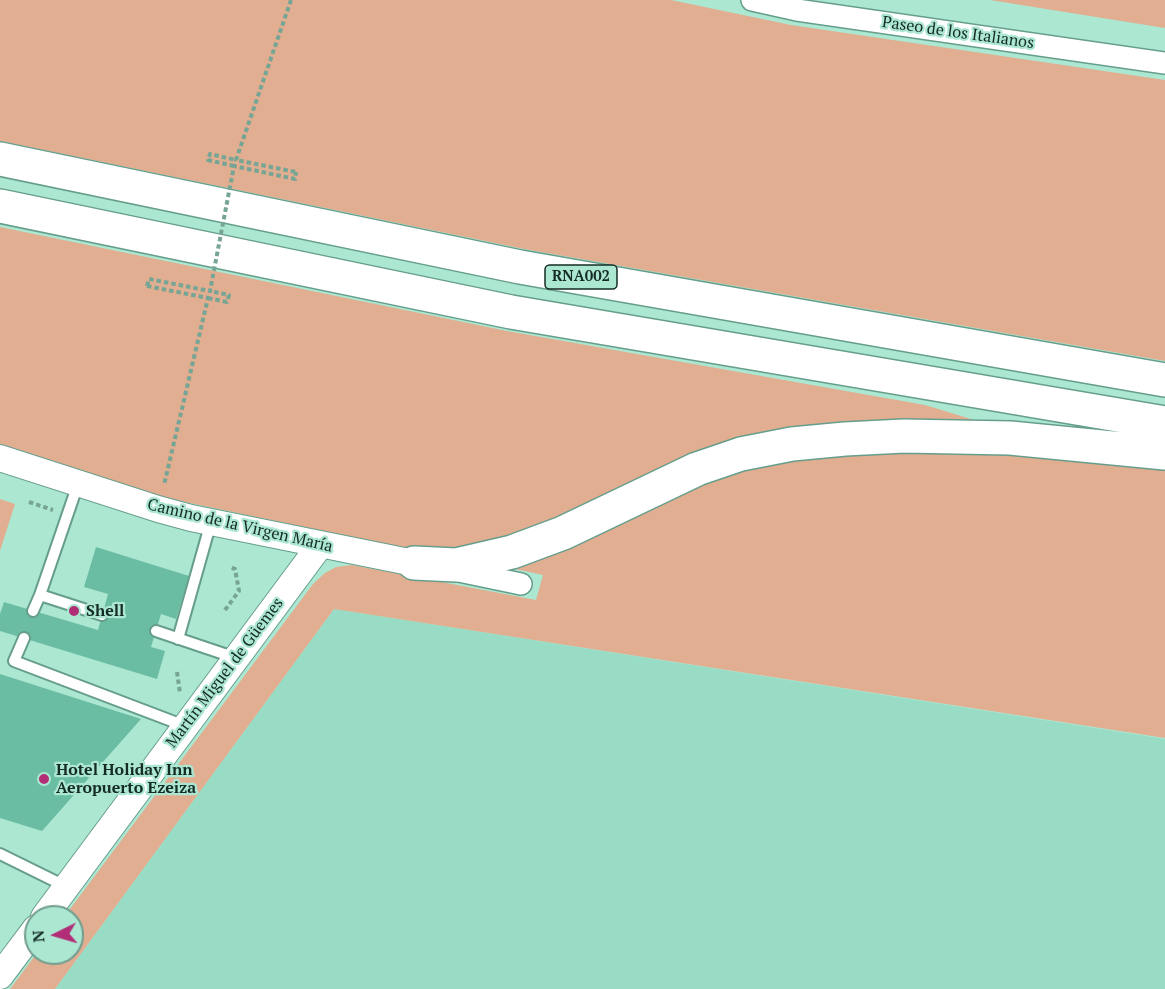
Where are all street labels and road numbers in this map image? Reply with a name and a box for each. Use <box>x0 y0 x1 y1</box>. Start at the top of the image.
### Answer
street label: Paseo de los Italianos <box>881 13 1035 53</box>
road number: RNA002 <box>545 265 617 289</box>
street label: Camino de la Virgen María <box>145 495 335 557</box>
street label: Martín Miguel de Güemes <box>162 594 288 752</box>

